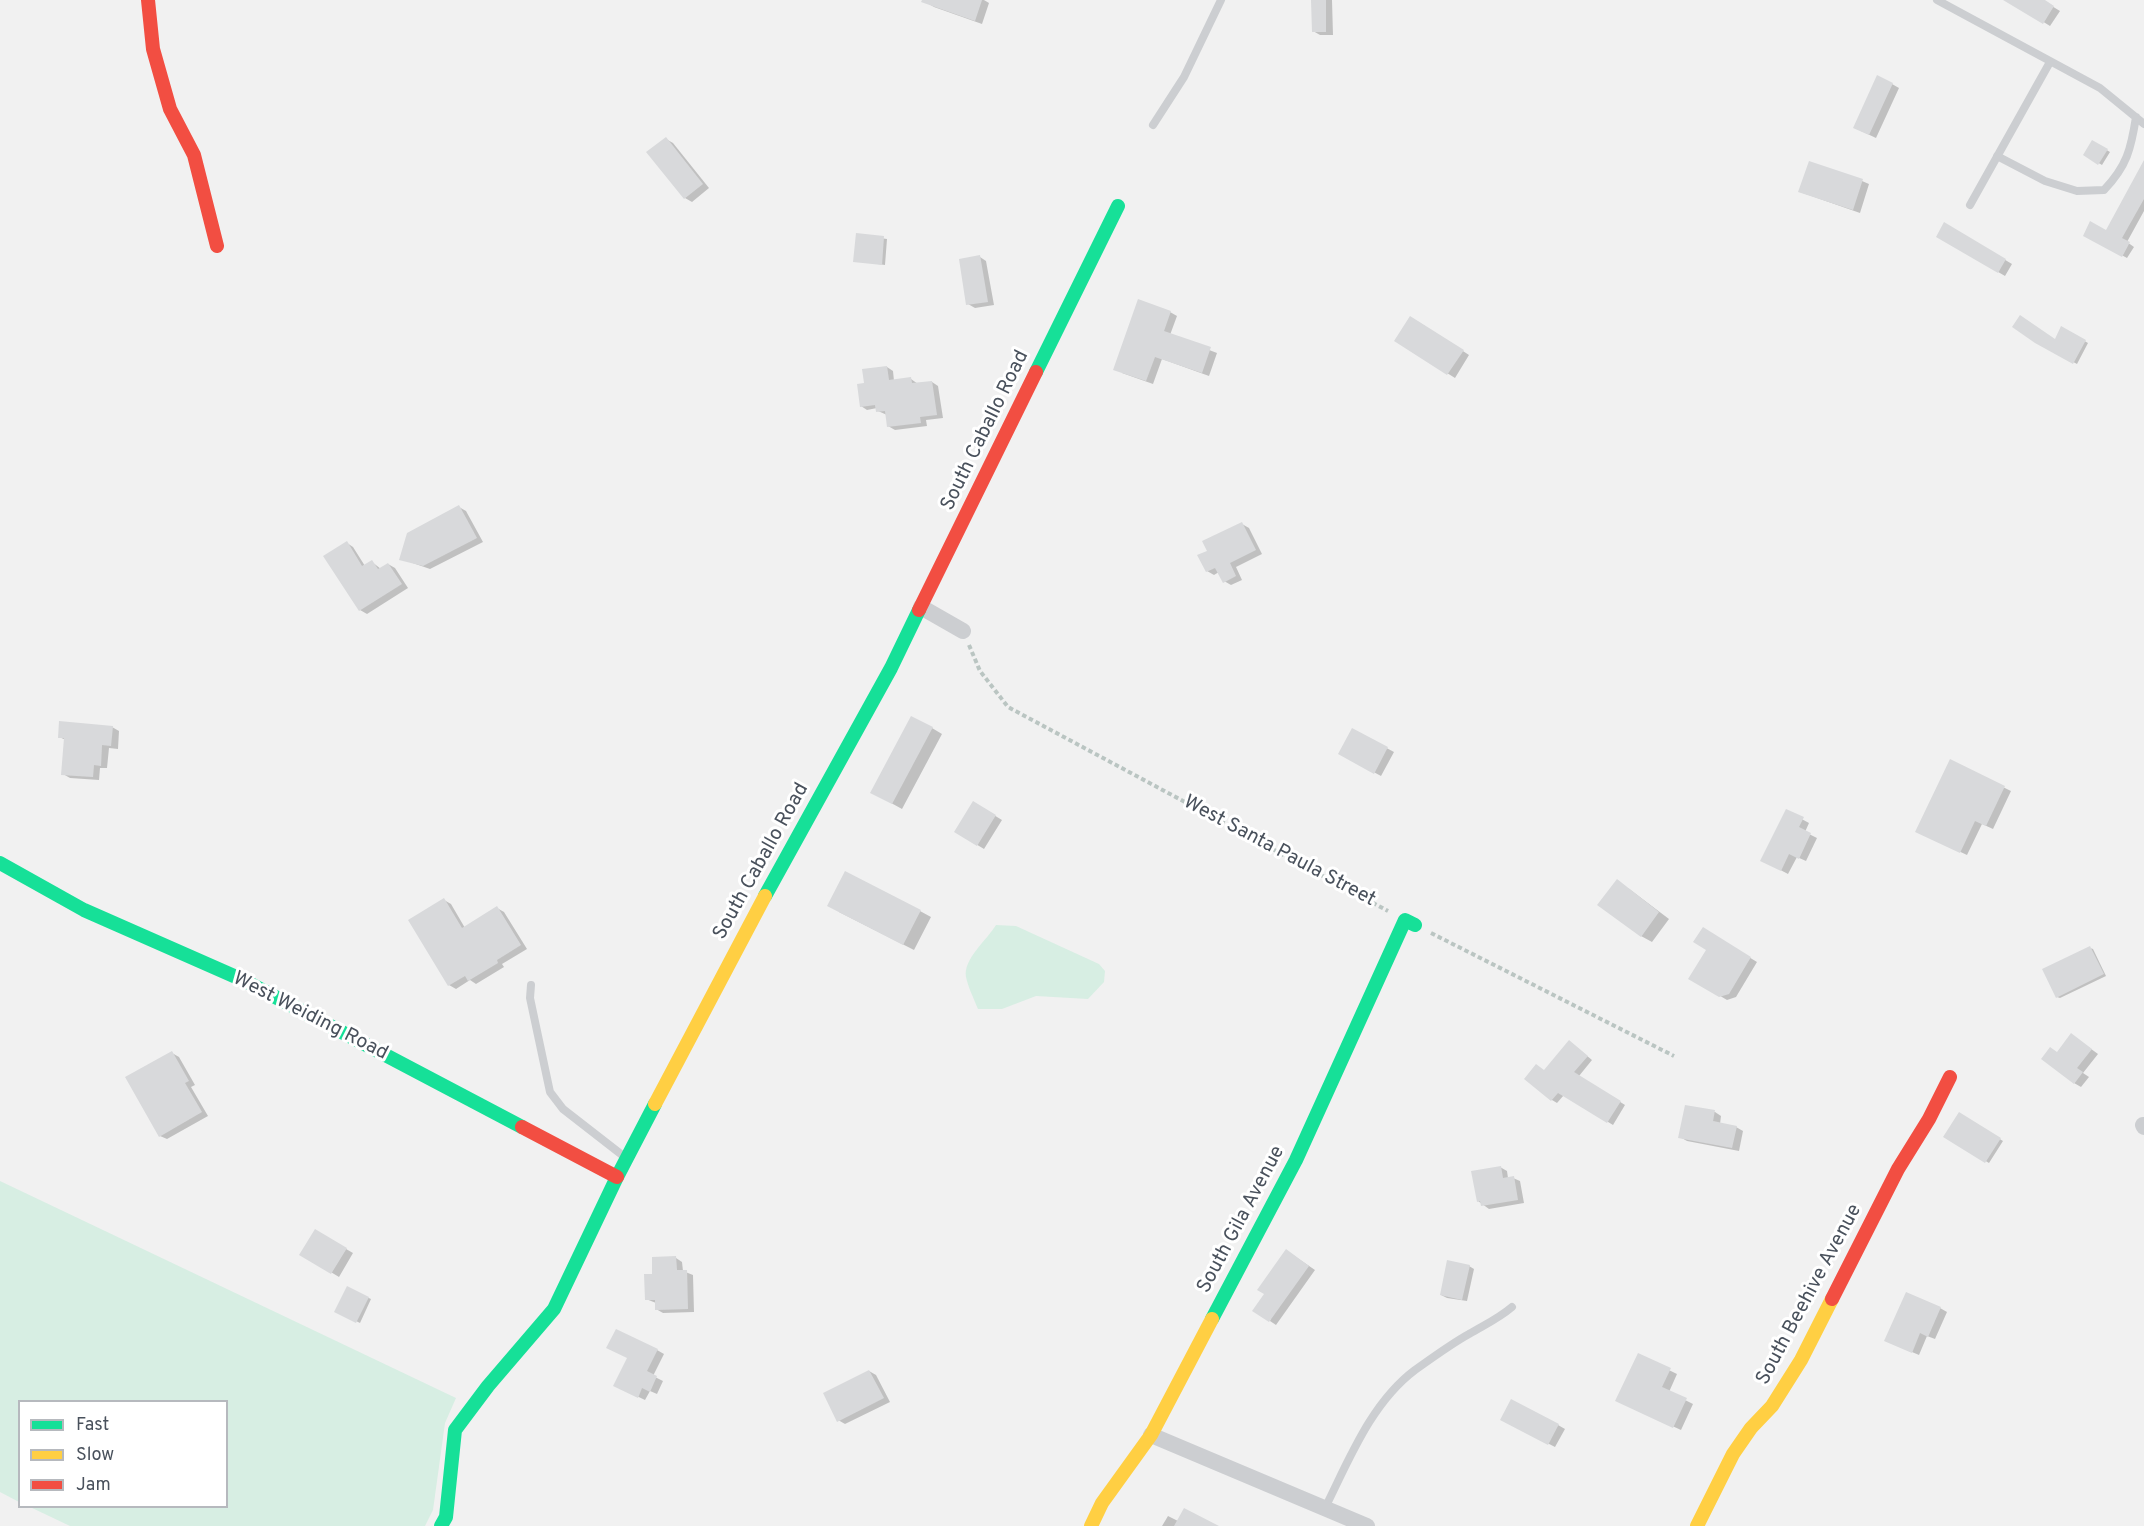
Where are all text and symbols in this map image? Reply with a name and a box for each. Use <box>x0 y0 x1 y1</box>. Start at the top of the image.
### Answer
street label: South Caballo Road <box>937 347 1035 515</box>
street label: South Caballo Road <box>709 780 815 944</box>
street label: West Santa Paula Street <box>1179 791 1379 913</box>
street label: West Weiding Road <box>228 968 392 1066</box>
street label: South Gila Avenue <box>1193 1142 1291 1298</box>
street label: South Beehive Avenue <box>1752 1201 1868 1389</box>
legend <box>18 1400 228 1508</box>
text: Fast <box>76 1414 109 1437</box>
text: Slow <box>76 1444 114 1467</box>
text: Jam <box>76 1474 111 1497</box>

